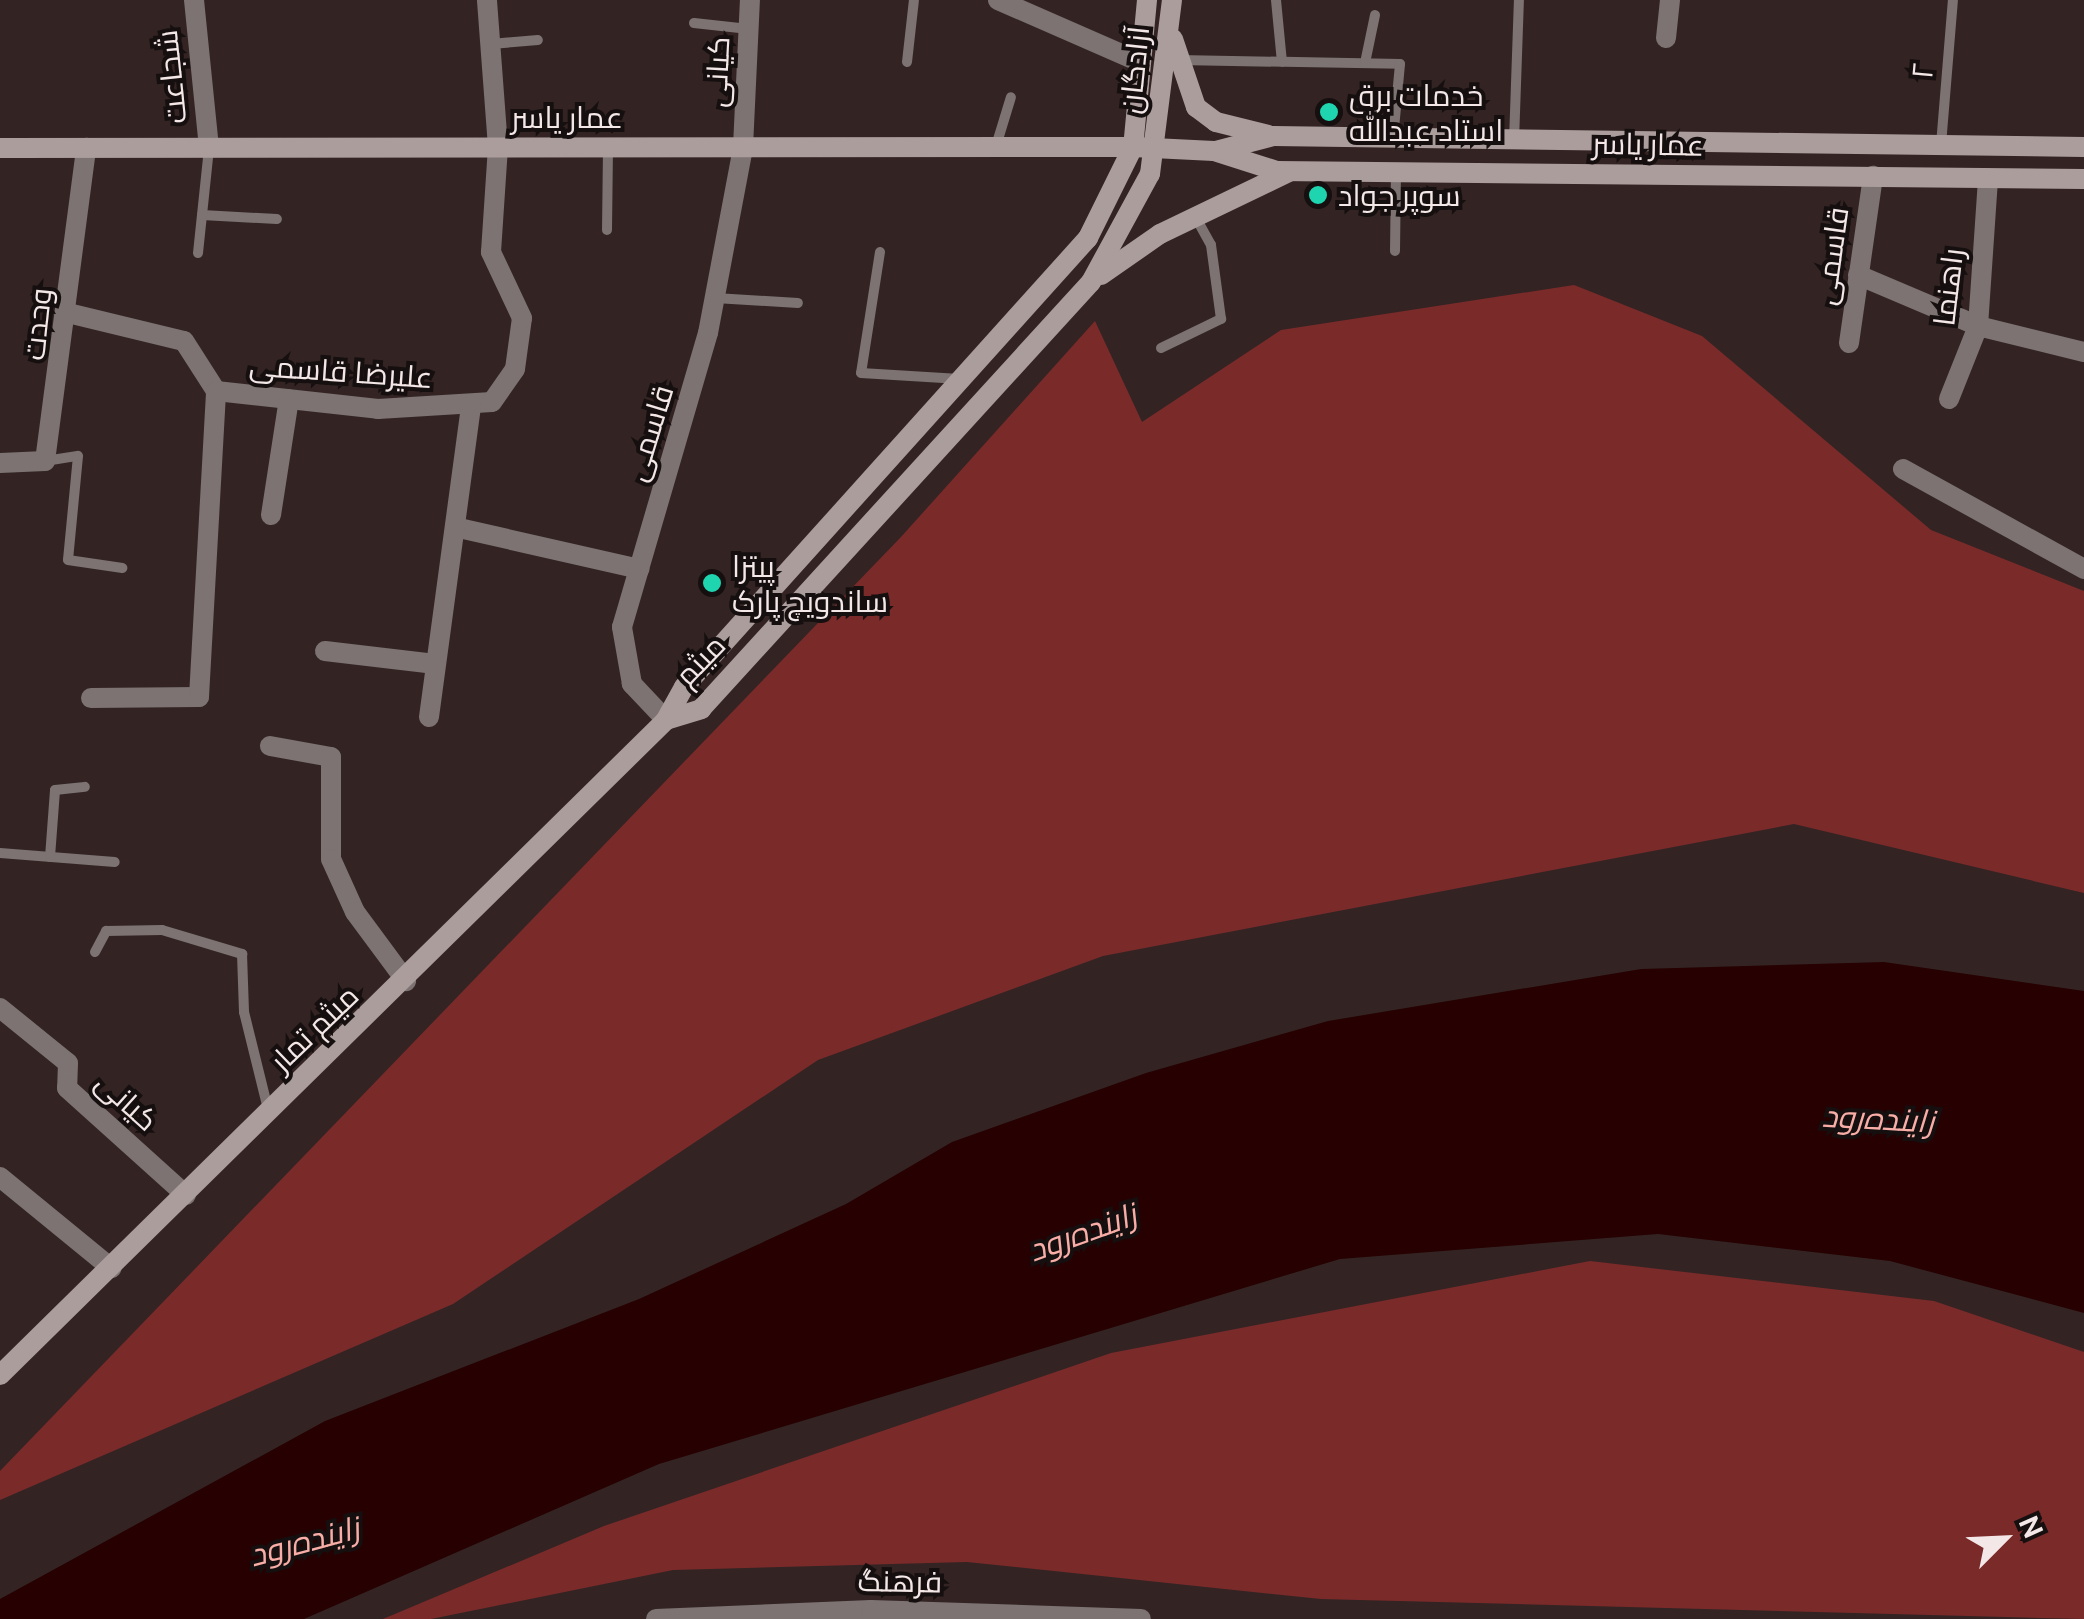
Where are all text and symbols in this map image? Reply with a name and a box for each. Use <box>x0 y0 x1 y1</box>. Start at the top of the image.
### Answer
street label: آزادگان <box>1112 25 1156 115</box>
street label: شجاعت <box>148 28 194 126</box>
street label: کیانی <box>697 36 737 108</box>
street label: ۲ <box>1903 62 1941 80</box>
place label: خدمات برق استاد عبدالله <box>1349 77 1503 148</box>
street label: عمار یاسر <box>511 99 623 135</box>
marker: خدمات برق استاد عبدالله <box>1318 101 1340 123</box>
street label: عمار یاسر <box>1592 125 1704 163</box>
place label: سوپر جواد <box>1338 177 1461 213</box>
marker: سوپر جواد <box>1307 184 1329 206</box>
street label: قاسمی <box>1806 205 1856 307</box>
street label: راهنما <box>1925 246 1971 328</box>
street label: وحدت <box>15 286 59 362</box>
street label: علیرضا قاسمی <box>248 347 434 395</box>
street label: قاسمی <box>617 381 681 485</box>
place label: پیتزا ساندویچ پارک <box>732 548 888 618</box>
marker: پیتزا ساندویچ پارک <box>701 572 723 594</box>
street label: میثم <box>667 627 733 693</box>
street label: میثم تمار <box>262 977 366 1079</box>
street label: کیانی <box>89 1064 165 1138</box>
water label: زاینده‌رود <box>1821 1096 1935 1140</box>
water label: زاینده‌رود <box>1023 1195 1141 1269</box>
north arrow <box>1954 1489 2054 1589</box>
water label: زاینده‌رود <box>245 1508 363 1574</box>
text: N <box>2013 1511 2050 1542</box>
street label: فرهنگ <box>857 1562 943 1600</box>

